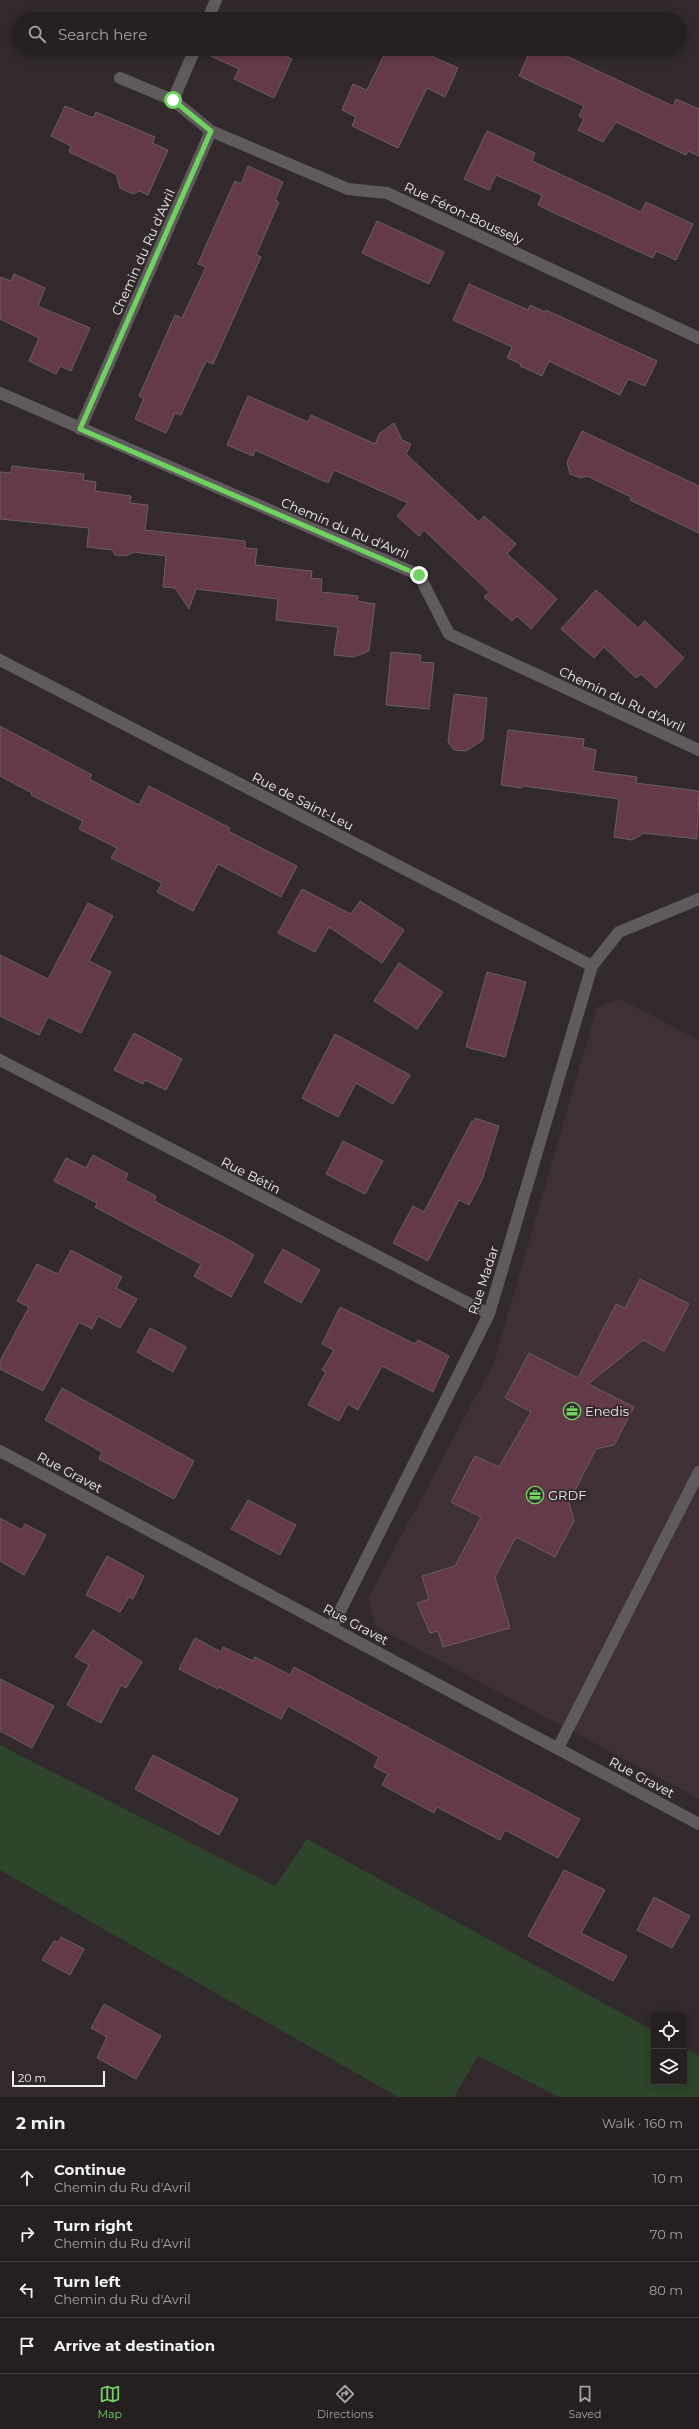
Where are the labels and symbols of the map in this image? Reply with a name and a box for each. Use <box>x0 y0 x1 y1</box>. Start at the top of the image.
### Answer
route start <box>164 91 182 109</box>
street label: Rue Féron-Boussely <box>402 178 527 248</box>
street label: Chemin du Ru d'Avril <box>108 186 178 318</box>
street label: Chemin du Ru d'Avril <box>279 494 411 562</box>
route end <box>410 566 428 584</box>
street label: Chemin du Ru d'Avril <box>557 663 687 735</box>
street label: Rue de Saint-Leu <box>250 769 356 833</box>
street label: Rue Bétin <box>219 1153 283 1197</box>
street label: Rue Madar <box>464 1244 502 1316</box>
office icon: Enedis <box>562 1401 582 1421</box>
place label: Enedis <box>585 1403 629 1419</box>
street label: Rue Gravet <box>35 1448 105 1496</box>
office icon: GRDF <box>525 1485 545 1505</box>
place label: GRDF <box>548 1487 586 1503</box>
street label: Rue Gravet <box>321 1600 391 1648</box>
street label: Rue Gravet <box>607 1753 677 1801</box>
scale bar <box>12 2069 105 2088</box>

